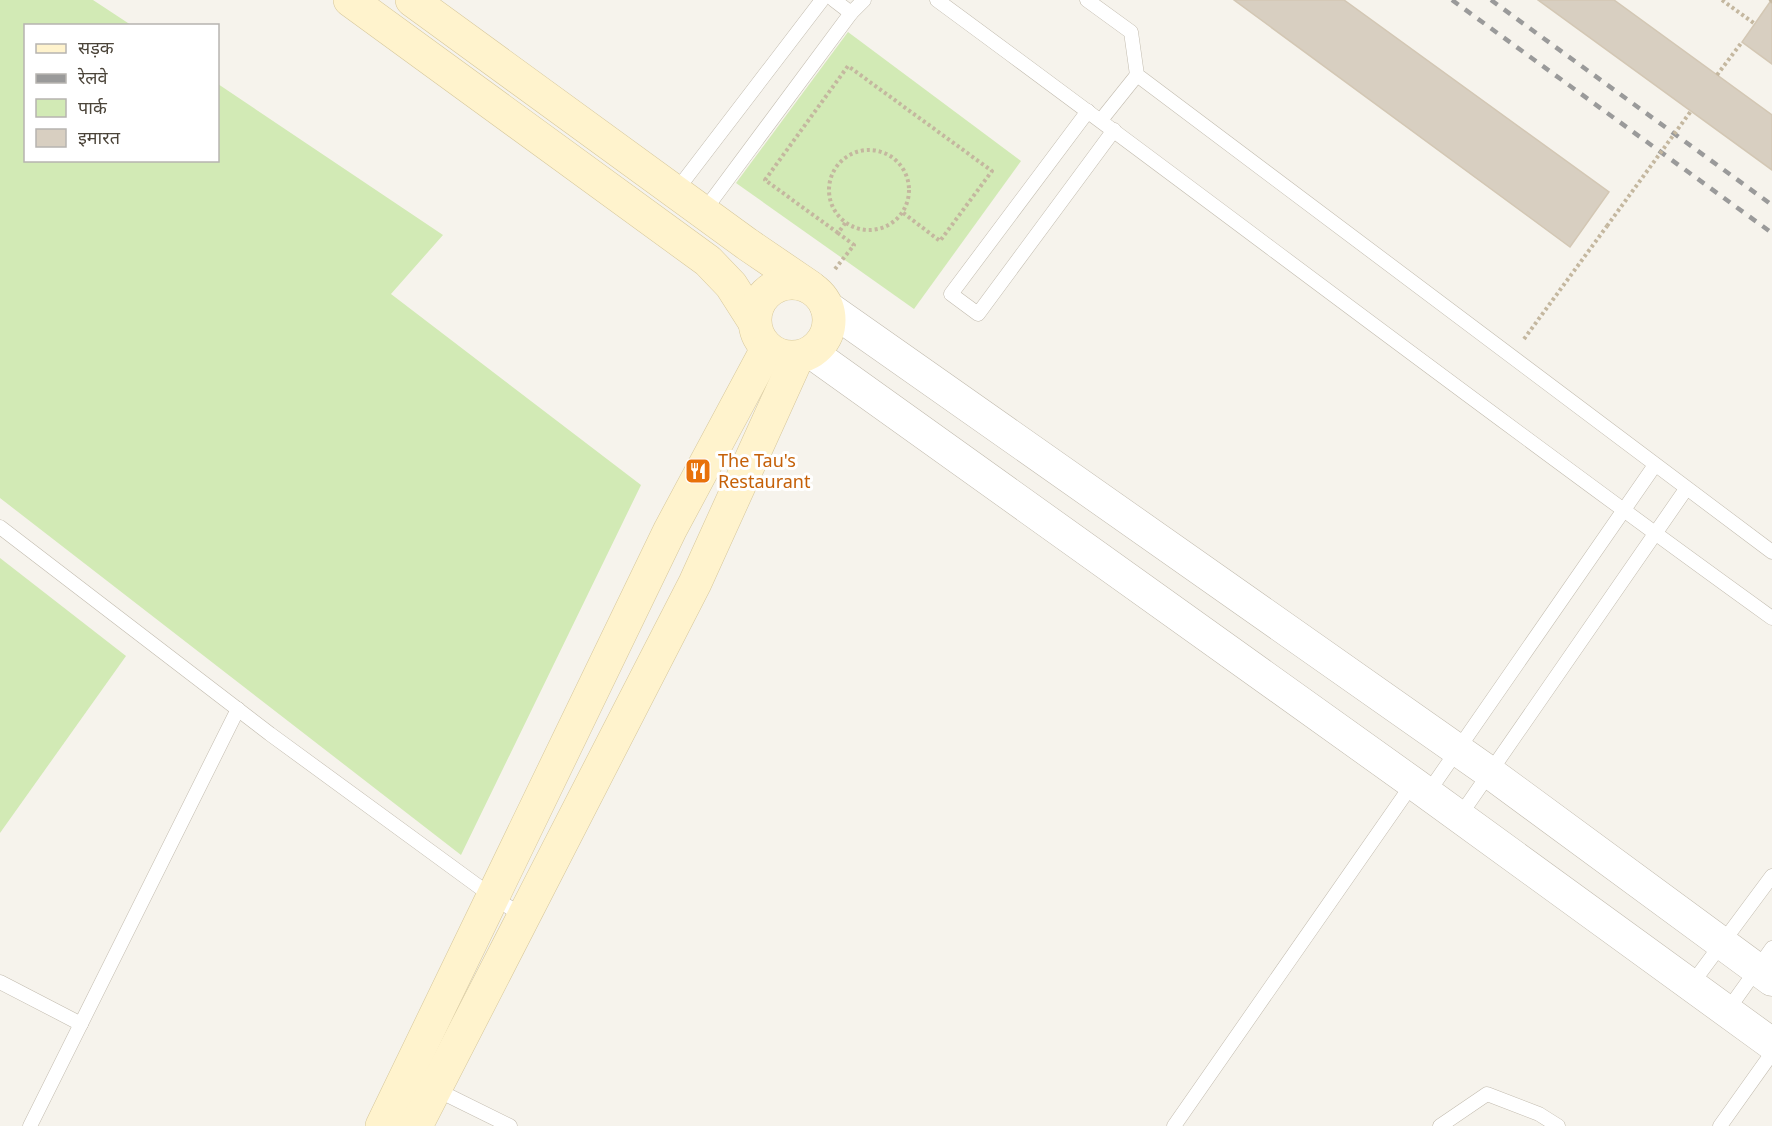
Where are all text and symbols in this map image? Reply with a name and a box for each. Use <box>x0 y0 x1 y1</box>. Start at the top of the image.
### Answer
legend <box>24 24 219 162</box>
text: सड़क <box>78 35 115 59</box>
text: रेलवे <box>77 65 109 89</box>
text: पार्क <box>78 95 108 119</box>
text: इमारत <box>78 125 121 149</box>
place label: The Tau's Restaurant <box>718 448 811 493</box>
restaurant icon: The Tau's Restaurant <box>683 456 713 486</box>

